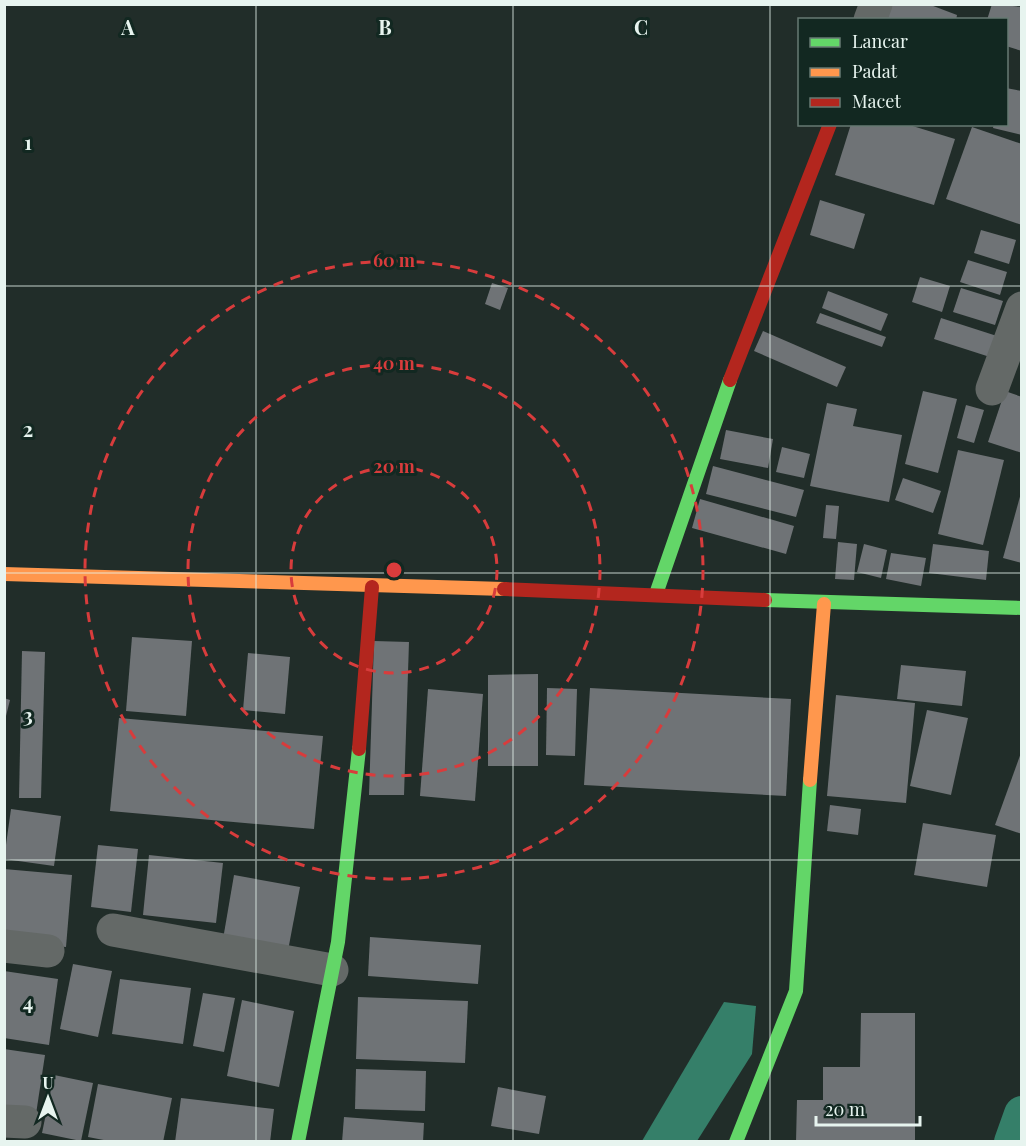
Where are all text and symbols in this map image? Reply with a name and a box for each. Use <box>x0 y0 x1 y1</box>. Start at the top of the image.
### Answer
text: A <box>120 13 135 40</box>
text: B <box>378 13 392 40</box>
text: C <box>634 13 648 40</box>
legend <box>798 18 1008 126</box>
text: Lancar <box>852 29 908 53</box>
text: Padat <box>852 59 898 83</box>
text: Macet <box>852 89 901 113</box>
text: 1 <box>24 128 32 155</box>
text: 60 m <box>373 248 416 272</box>
text: 40 m <box>373 351 416 375</box>
text: 2 <box>23 415 33 442</box>
text: 20 m <box>373 454 415 478</box>
centre of rings <box>384 560 404 580</box>
text: 3 <box>23 701 33 728</box>
text: 4 <box>23 988 33 1015</box>
north arrow <box>18 1068 78 1128</box>
text: U <box>42 1072 54 1093</box>
scale bar <box>816 1089 920 1127</box>
text: 20 m <box>825 1097 865 1121</box>

